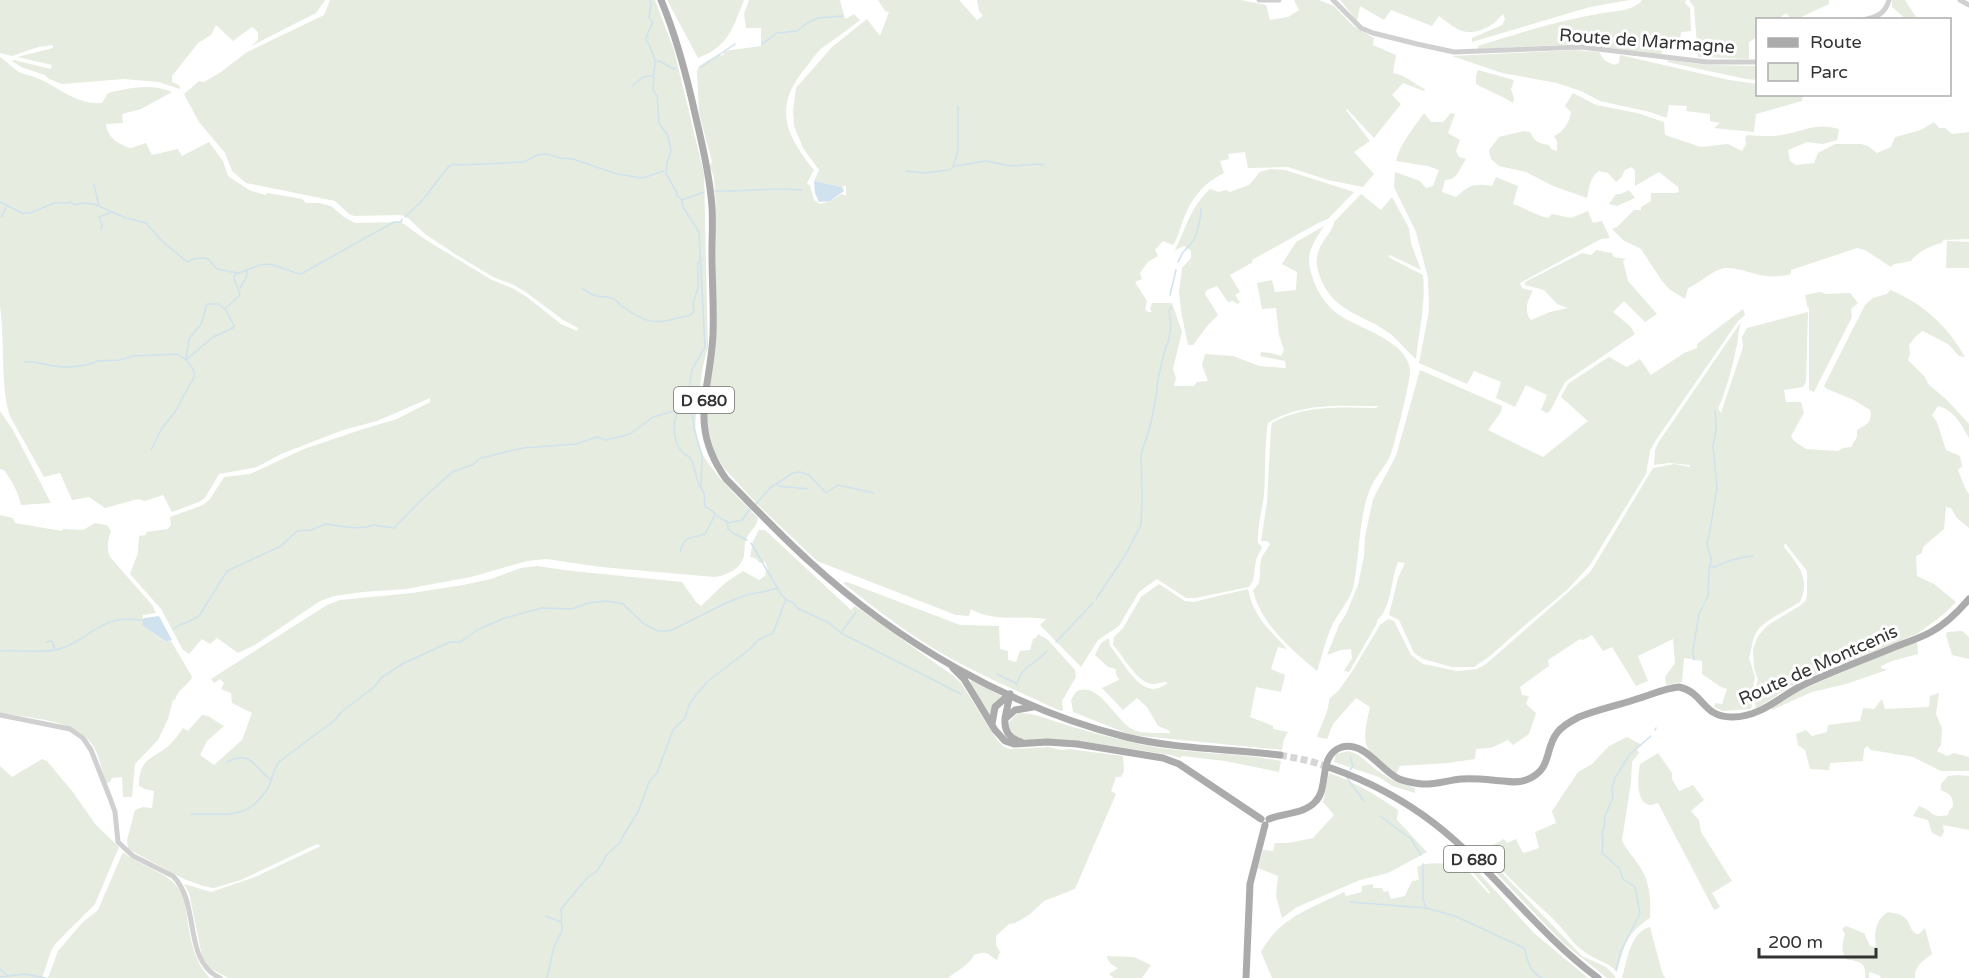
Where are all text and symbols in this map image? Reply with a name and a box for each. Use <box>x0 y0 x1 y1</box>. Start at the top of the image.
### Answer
legend <box>1756 18 1951 96</box>
street label: Route de Marmagne <box>1558 24 1736 58</box>
text: Route <box>1810 31 1862 53</box>
text: Parc <box>1810 61 1848 83</box>
road number: D 680 <box>674 387 734 413</box>
street label: Route de Montcenis <box>1735 620 1901 710</box>
road number: D 680 <box>1444 846 1504 872</box>
scale bar <box>1759 921 1876 959</box>
text: 200 m <box>1768 931 1823 953</box>

